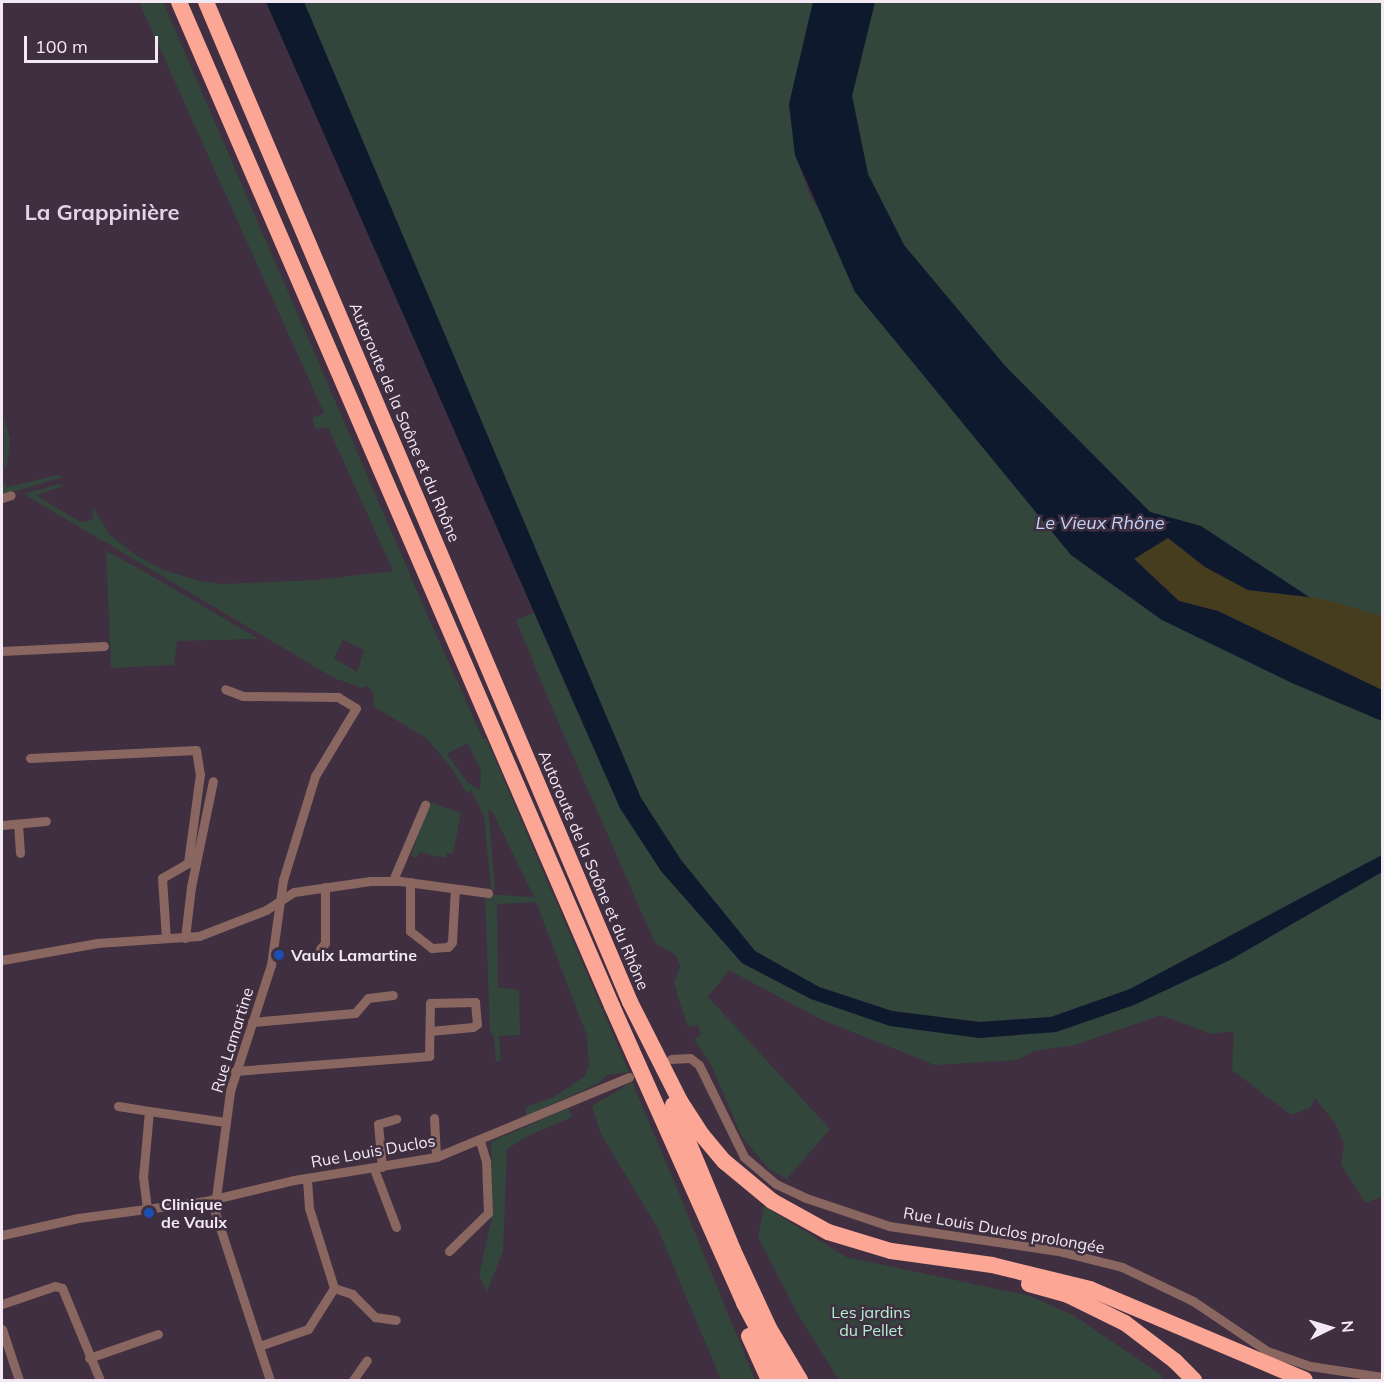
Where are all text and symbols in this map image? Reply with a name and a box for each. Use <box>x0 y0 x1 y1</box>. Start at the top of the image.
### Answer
scale bar <box>27 24 160 62</box>
text: 100 m <box>35 35 88 58</box>
district label: La Grappinière <box>24 200 180 226</box>
street label: Autoroute de la Saône et du Rhône <box>346 299 464 545</box>
water label: Le Vieux Rhône <box>1035 512 1165 534</box>
street label: Autoroute de la Saône et du Rhône <box>535 747 653 993</box>
place label: Vaulx Lamartine <box>291 945 417 965</box>
marker: Vaulx Lamartine <box>272 948 286 962</box>
street label: Rue Lamartine <box>207 985 257 1095</box>
street label: Rue Louis Duclos <box>309 1131 437 1171</box>
place label: Clinique de Vaulx <box>161 1194 227 1232</box>
street label: Rue Louis Duclos prolongée <box>902 1203 1106 1257</box>
marker: Clinique de Vaulx <box>142 1206 156 1220</box>
north arrow <box>1300 1298 1360 1358</box>
park label: Les jardins du Pellet <box>831 1302 911 1340</box>
text: N <box>1337 1320 1358 1333</box>

